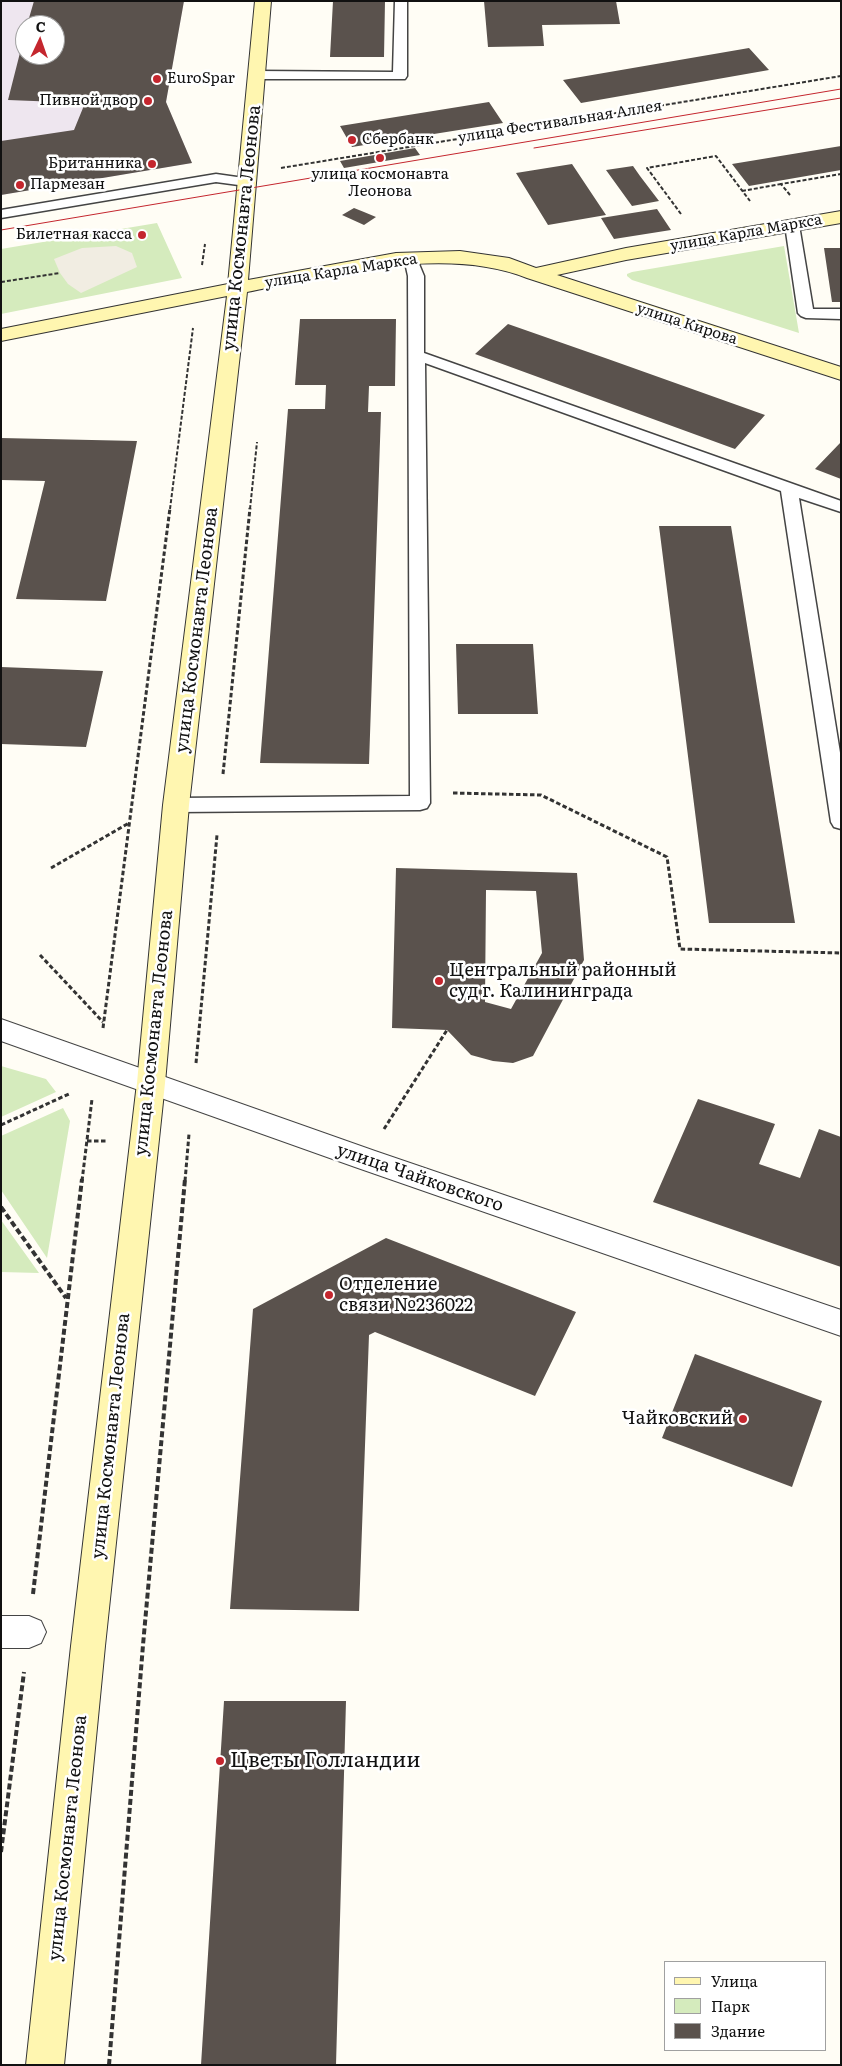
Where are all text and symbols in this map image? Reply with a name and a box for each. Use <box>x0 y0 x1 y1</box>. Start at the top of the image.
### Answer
north arrow <box>15 15 65 65</box>
text: С <box>35 16 46 36</box>
place label: EuroSpar <box>167 70 235 88</box>
marker: EuroSpar <box>151 73 163 85</box>
place label: Пивной двор <box>39 92 138 110</box>
marker: Пивной двор <box>142 95 154 107</box>
street label: улица Фестивальная Аллея <box>457 97 663 147</box>
street label: улица Космонавта Леонова <box>218 104 266 352</box>
place label: Сбербанк <box>362 131 434 149</box>
marker: Сбербанк <box>346 134 358 146</box>
marker: улица космонавта Леонова <box>374 152 386 164</box>
place label: Британника <box>48 155 142 173</box>
marker: Британника <box>146 158 158 170</box>
place label: улица космонавта Леонова <box>311 166 449 201</box>
place label: Пармезан <box>30 176 105 194</box>
marker: Пармезан <box>14 179 26 191</box>
street label: улица Карла Маркса <box>669 211 823 255</box>
place label: Билетная касса <box>16 226 132 244</box>
marker: Билетная касса <box>136 229 148 241</box>
street label: улица Карла Маркса <box>264 250 418 292</box>
street label: улица Кирова <box>634 299 740 349</box>
street label: улица Космонавта Леонова <box>171 506 223 754</box>
street label: улица Космонавта Леонова <box>130 909 178 1157</box>
place label: Центральный районный суд г. Калининграда <box>449 960 677 1002</box>
marker: Центральный районный суд г. Калининграда <box>433 975 445 987</box>
street label: улица Чайковского <box>334 1139 506 1217</box>
place label: Отделение связи №236022 <box>339 1274 473 1316</box>
marker: Отделение связи №236022 <box>323 1289 335 1301</box>
street label: улица Космонавта Леонова <box>87 1312 135 1560</box>
place label: Чайковский <box>622 1408 733 1430</box>
marker: Чайковский <box>737 1413 749 1425</box>
street label: улица Космонавта Леонова <box>44 1714 92 1962</box>
place label: Цветы Голландии <box>230 1748 421 1774</box>
marker: Цветы Голландии <box>214 1755 226 1767</box>
legend <box>664 1961 827 2051</box>
text: Улица <box>711 1969 758 1992</box>
text: Парк <box>711 1994 750 2017</box>
text: Здание <box>711 2019 765 2042</box>

